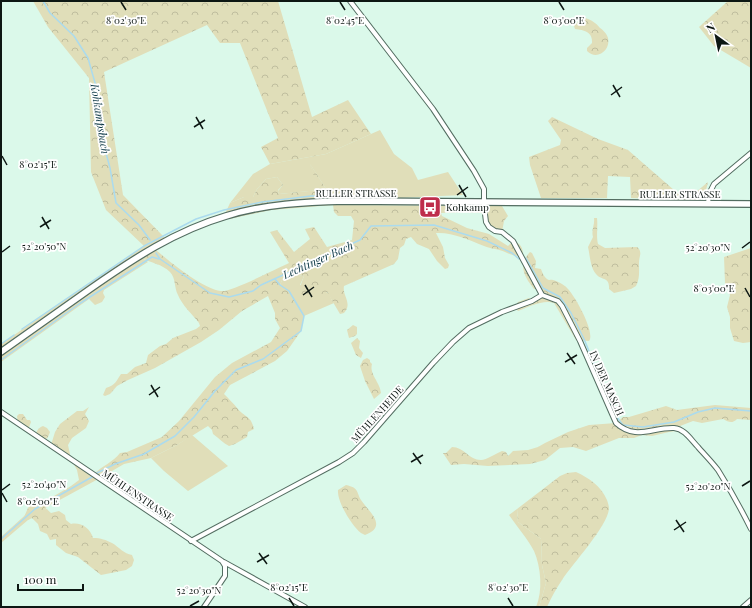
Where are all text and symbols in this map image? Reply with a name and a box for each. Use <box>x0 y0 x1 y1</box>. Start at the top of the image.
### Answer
text: 8°02'30"E <box>106 13 146 27</box>
text: 8°02'45"E <box>326 13 364 27</box>
text: 8°03'00"E <box>543 13 585 27</box>
north arrow <box>696 16 736 56</box>
text: N <box>703 19 718 36</box>
water label: Kohkampsbach <box>87 82 113 155</box>
text: 8°02'15"E <box>19 157 57 171</box>
street label: RULLER STRASSE <box>315 186 397 200</box>
street label: RULLER STRASSE <box>639 187 721 201</box>
bus stop icon: Kohkamp <box>417 194 443 220</box>
place label: Kohkamp <box>446 200 489 214</box>
water label: Lechtinger Bach <box>279 237 356 282</box>
text: 52°20'50"N <box>22 239 66 253</box>
text: 52°20'30"N <box>686 240 730 254</box>
text: 8°03'00"E <box>693 281 735 295</box>
street label: IN DER MASCH <box>586 348 628 418</box>
street label: MÜHLENHEIDE <box>348 382 406 446</box>
street label: MÜHLENSTRASSE <box>100 466 176 524</box>
text: 52°20'40"N <box>22 477 66 491</box>
text: 52°20'20"N <box>685 479 731 493</box>
text: 8°02'00"E <box>17 494 59 508</box>
scale bar <box>18 566 83 592</box>
text: 100 m <box>24 571 57 587</box>
text: 8°02'15"E <box>270 580 308 594</box>
text: 8°02'30"E <box>488 580 528 594</box>
text: 52°20'30"N <box>177 583 221 597</box>

